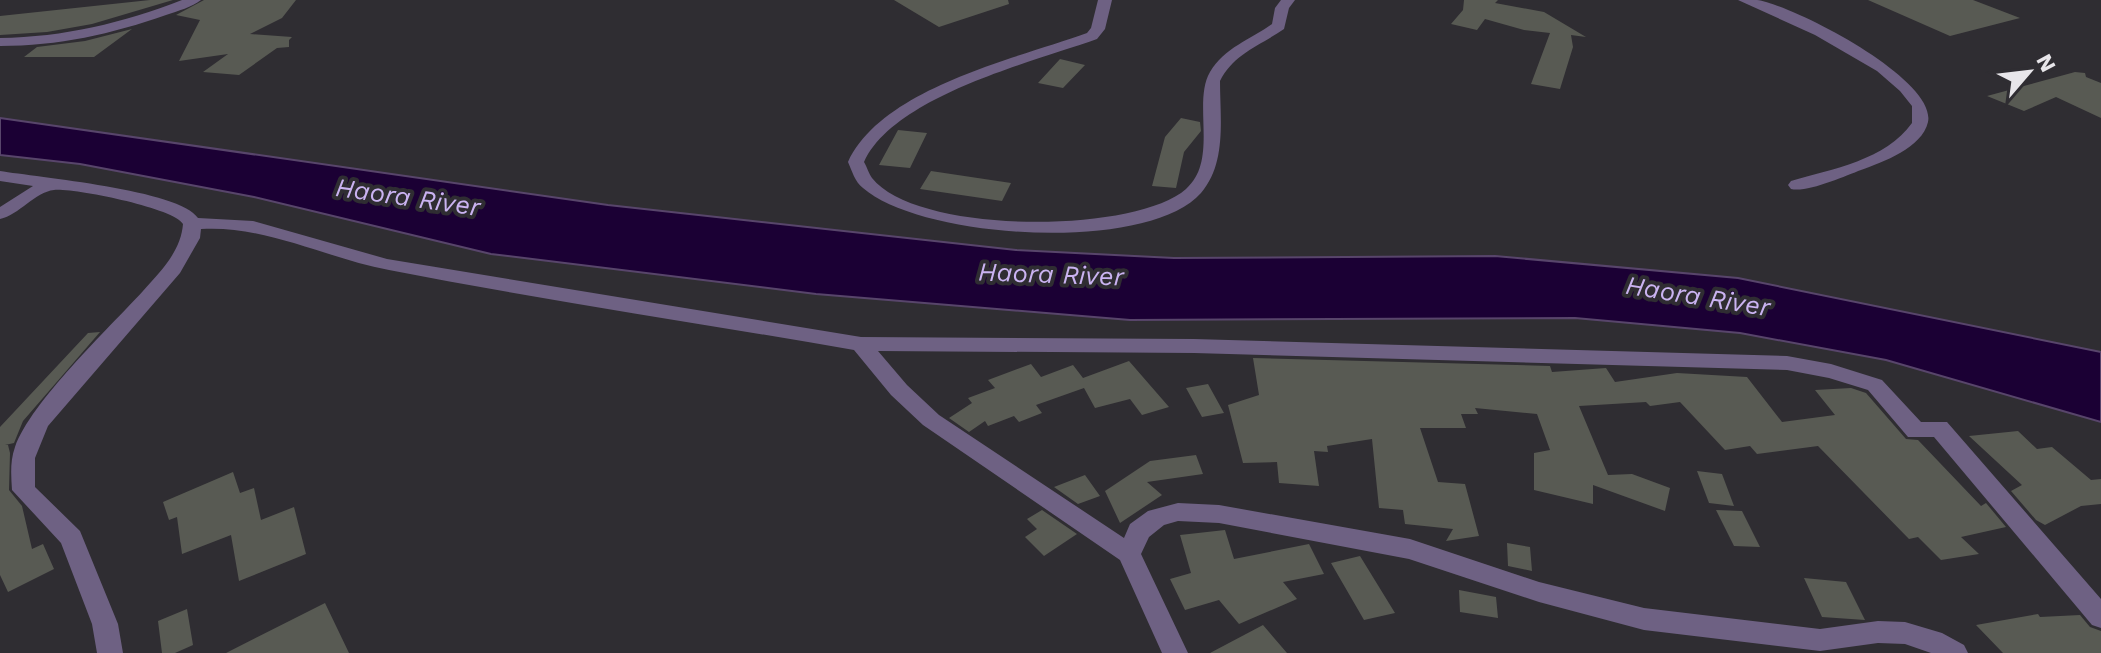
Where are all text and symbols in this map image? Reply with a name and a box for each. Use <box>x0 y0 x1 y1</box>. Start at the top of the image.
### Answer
north arrow <box>1989 32 2069 112</box>
text: N <box>2031 50 2061 76</box>
water label: Haora River <box>334 172 483 222</box>
water label: Haora River <box>978 256 1125 292</box>
water label: Haora River <box>1624 270 1773 322</box>

